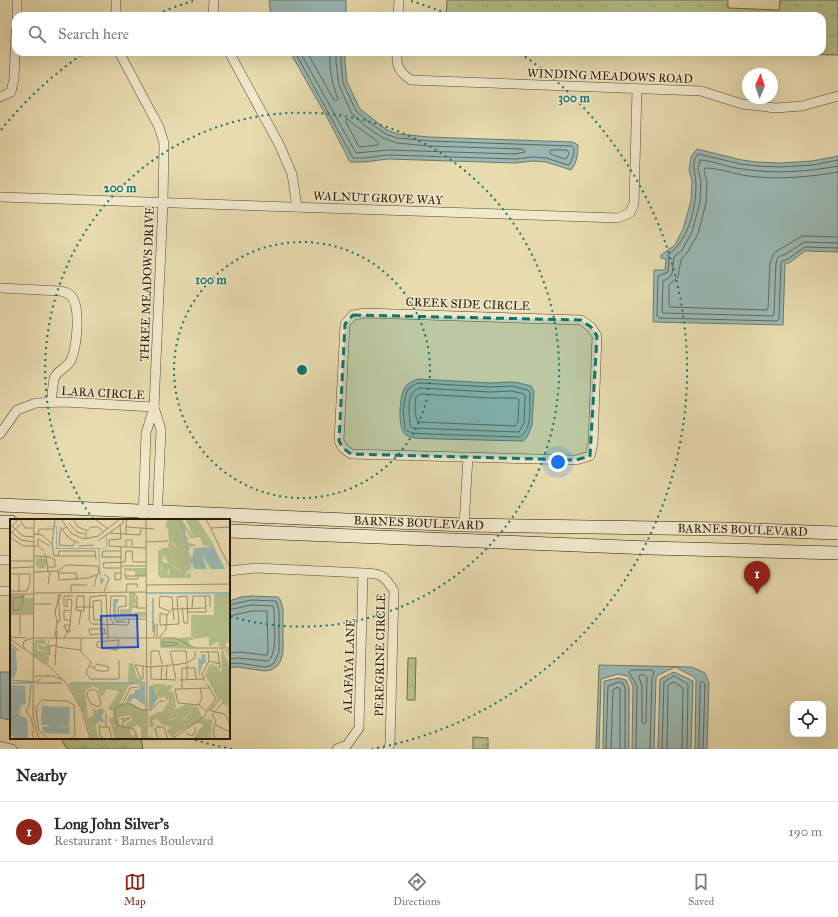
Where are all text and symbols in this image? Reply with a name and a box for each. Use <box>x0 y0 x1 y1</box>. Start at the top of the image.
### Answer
search box <box>12 12 826 56</box>
icon: search <box>26 23 48 45</box>
text: Search here <box>58 25 129 43</box>
street label: WINDING MEADOWS ROAD <box>527 66 693 86</box>
north arrow <box>742 68 778 104</box>
text: 300 m <box>558 91 591 106</box>
text: 200 m <box>104 181 137 195</box>
street label: WALNUT GROVE WAY <box>313 189 444 207</box>
street label: THREE MEADOWS DRIVE <box>137 206 157 362</box>
text: 100 m <box>195 273 228 287</box>
street label: CREEK SIDE CIRCLE <box>405 295 531 313</box>
centre of rings <box>295 363 309 377</box>
street label: LARA CIRCLE <box>61 384 146 402</box>
your location <box>548 452 568 472</box>
street label: BARNES BOULEVARD <box>353 513 484 532</box>
inset map <box>10 519 230 739</box>
street label: BARNES BOULEVARD <box>677 521 808 539</box>
pin: 1 <box>744 561 770 594</box>
street label: PEREGRINE CIRCLE <box>372 593 388 717</box>
street label: ALAFAYA LANE <box>340 618 358 714</box>
map controls <box>790 701 826 737</box>
button: locate <box>790 701 826 737</box>
text: Nearby <box>16 765 67 786</box>
text: Long John Silver's <box>54 815 169 833</box>
text: 1 <box>26 824 32 840</box>
text: 190 m <box>789 824 822 840</box>
text: Restaurant · Barnes Boulevard <box>54 833 214 849</box>
tab: Map <box>124 871 146 908</box>
tab: Directions <box>393 871 441 908</box>
tab: Saved <box>688 871 714 908</box>

